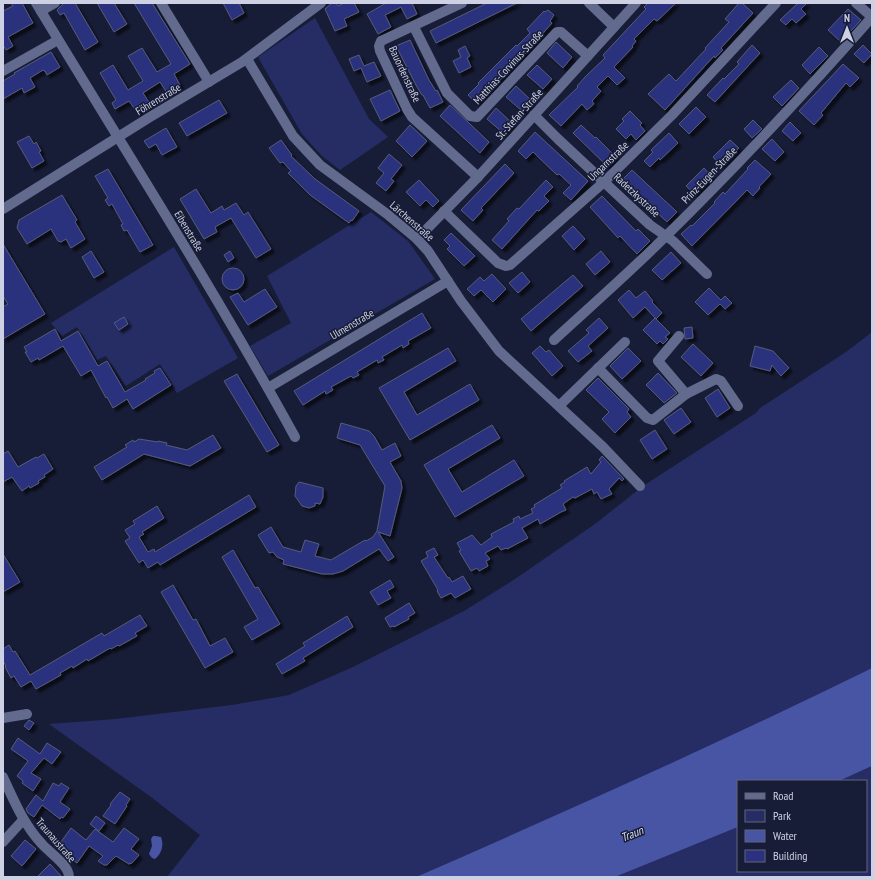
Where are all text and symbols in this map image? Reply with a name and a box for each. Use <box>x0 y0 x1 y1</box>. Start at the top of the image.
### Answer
north arrow <box>827 8 867 48</box>
text: N <box>844 11 850 25</box>
street label: Matthias-Corvinus-Straße <box>470 27 546 107</box>
street label: Bauordenstraße <box>386 44 424 105</box>
street label: Föhrenstraße <box>133 80 184 118</box>
street label: St.-Stefan-Straße <box>492 85 546 143</box>
street label: Ungarnstraße <box>585 138 632 184</box>
street label: Prinz-Eugen-Straße <box>678 143 740 206</box>
street label: Radetzkystraße <box>611 170 663 220</box>
street label: Lärchenstraße <box>387 198 437 244</box>
street label: Eibenstraße <box>171 208 207 254</box>
street label: Ulmenstraße <box>327 305 377 343</box>
legend <box>737 780 867 872</box>
text: Road <box>773 788 793 803</box>
text: Park <box>773 808 791 823</box>
street label: Traunaustraße <box>33 815 79 865</box>
water label: Traun <box>618 822 646 845</box>
text: Water <box>773 828 798 843</box>
text: Building <box>773 848 808 863</box>

